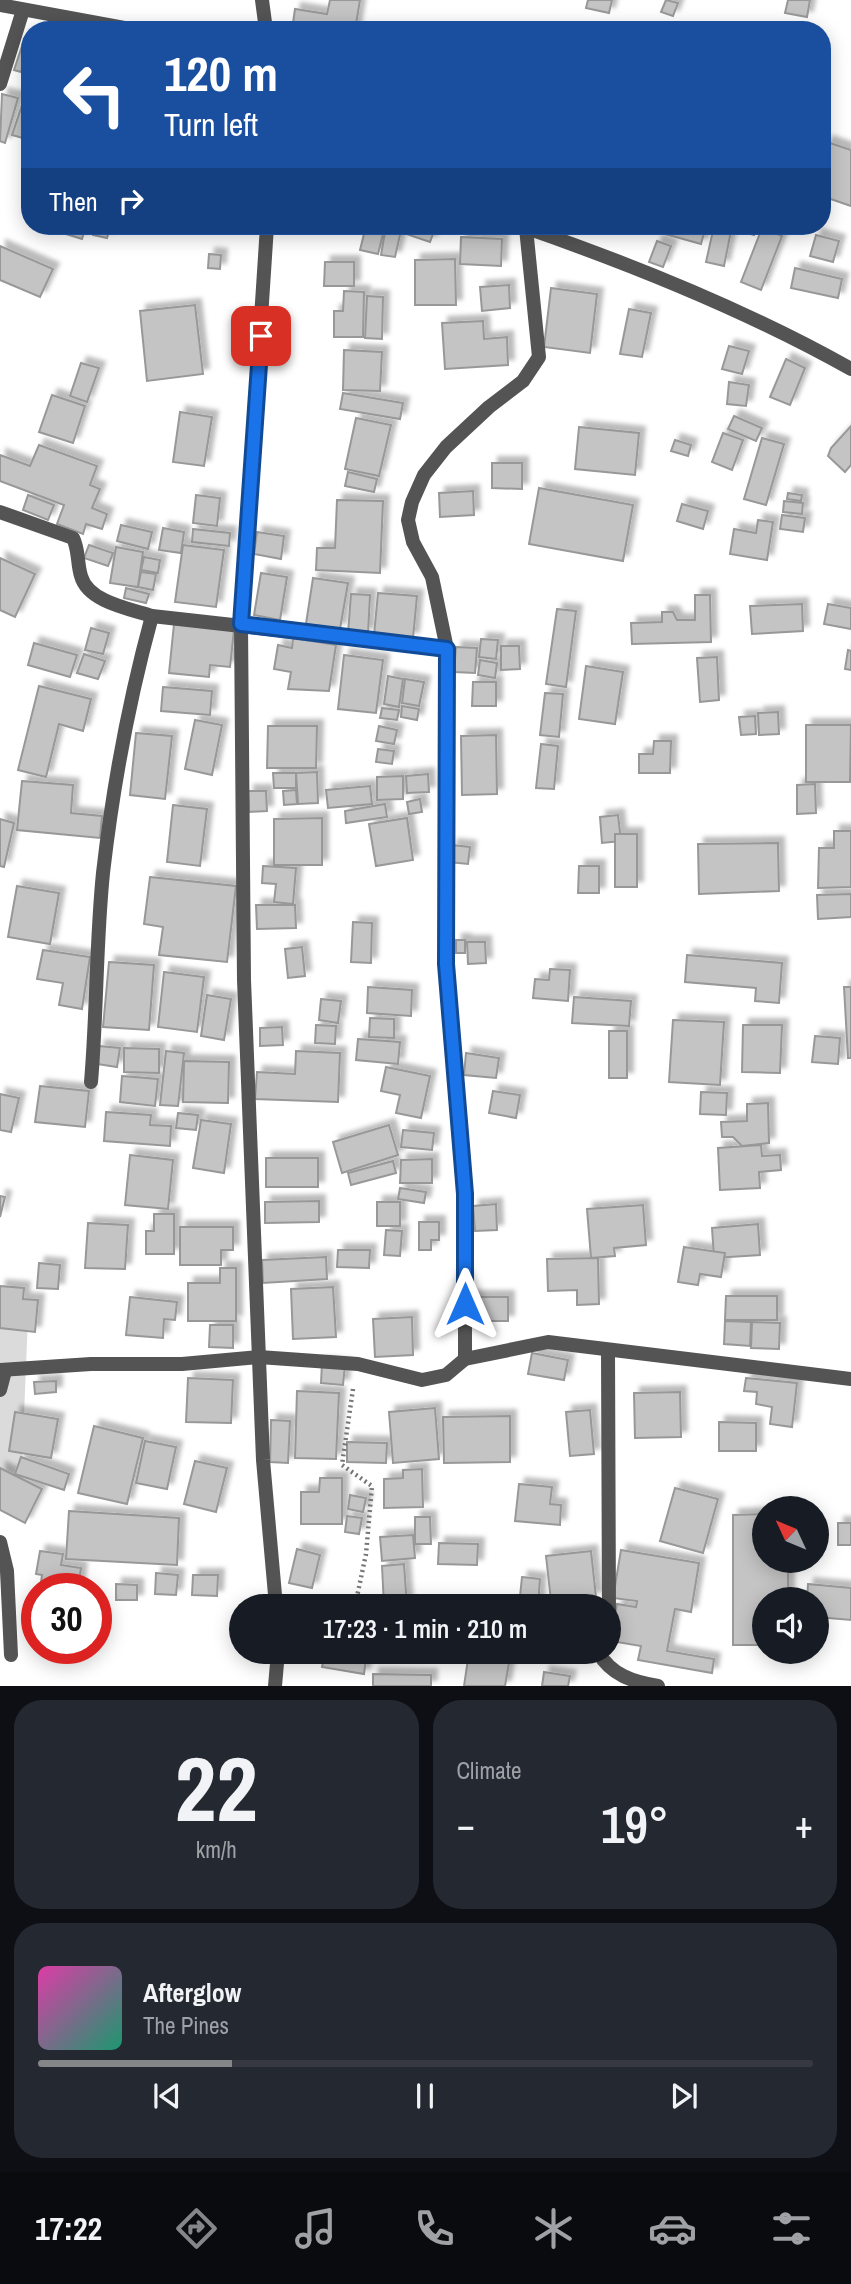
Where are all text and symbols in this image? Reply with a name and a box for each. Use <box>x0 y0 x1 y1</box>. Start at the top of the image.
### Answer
text: 120 m <box>164 40 278 106</box>
icon: left <box>49 49 140 140</box>
text: Turn left <box>164 103 258 146</box>
icon: right <box>112 182 150 220</box>
text: Then <box>49 184 98 219</box>
pin <box>231 306 291 366</box>
icon: arrive <box>242 317 280 355</box>
position arrow <box>428 1267 502 1341</box>
north arrow <box>752 1496 830 1573</box>
map controls <box>752 1496 829 1664</box>
speed limit sign: 30 <box>21 1573 112 1664</box>
button: sound <box>752 1587 829 1664</box>
text: 17:23 · 1 min · 210 m <box>323 1611 527 1646</box>
text: 22 <box>175 1727 258 1849</box>
text: Climate <box>457 1755 521 1786</box>
text: 19° <box>601 1789 669 1859</box>
text: − <box>457 1799 475 1850</box>
text: + <box>795 1799 813 1850</box>
text: km/h <box>196 1834 237 1865</box>
text: Afterglow <box>143 1975 241 2010</box>
text: The Pines <box>143 2010 229 2041</box>
icon: previous <box>148 2077 186 2115</box>
icon: pause <box>406 2077 444 2115</box>
icon: next <box>665 2077 703 2115</box>
icon: directions <box>172 2204 221 2253</box>
icon: music <box>291 2204 340 2253</box>
icon: phone <box>410 2204 459 2253</box>
icon: climate <box>529 2204 578 2253</box>
icon: car <box>648 2204 697 2253</box>
icon: filters <box>767 2204 816 2253</box>
text: 17:22 <box>35 2207 102 2250</box>

